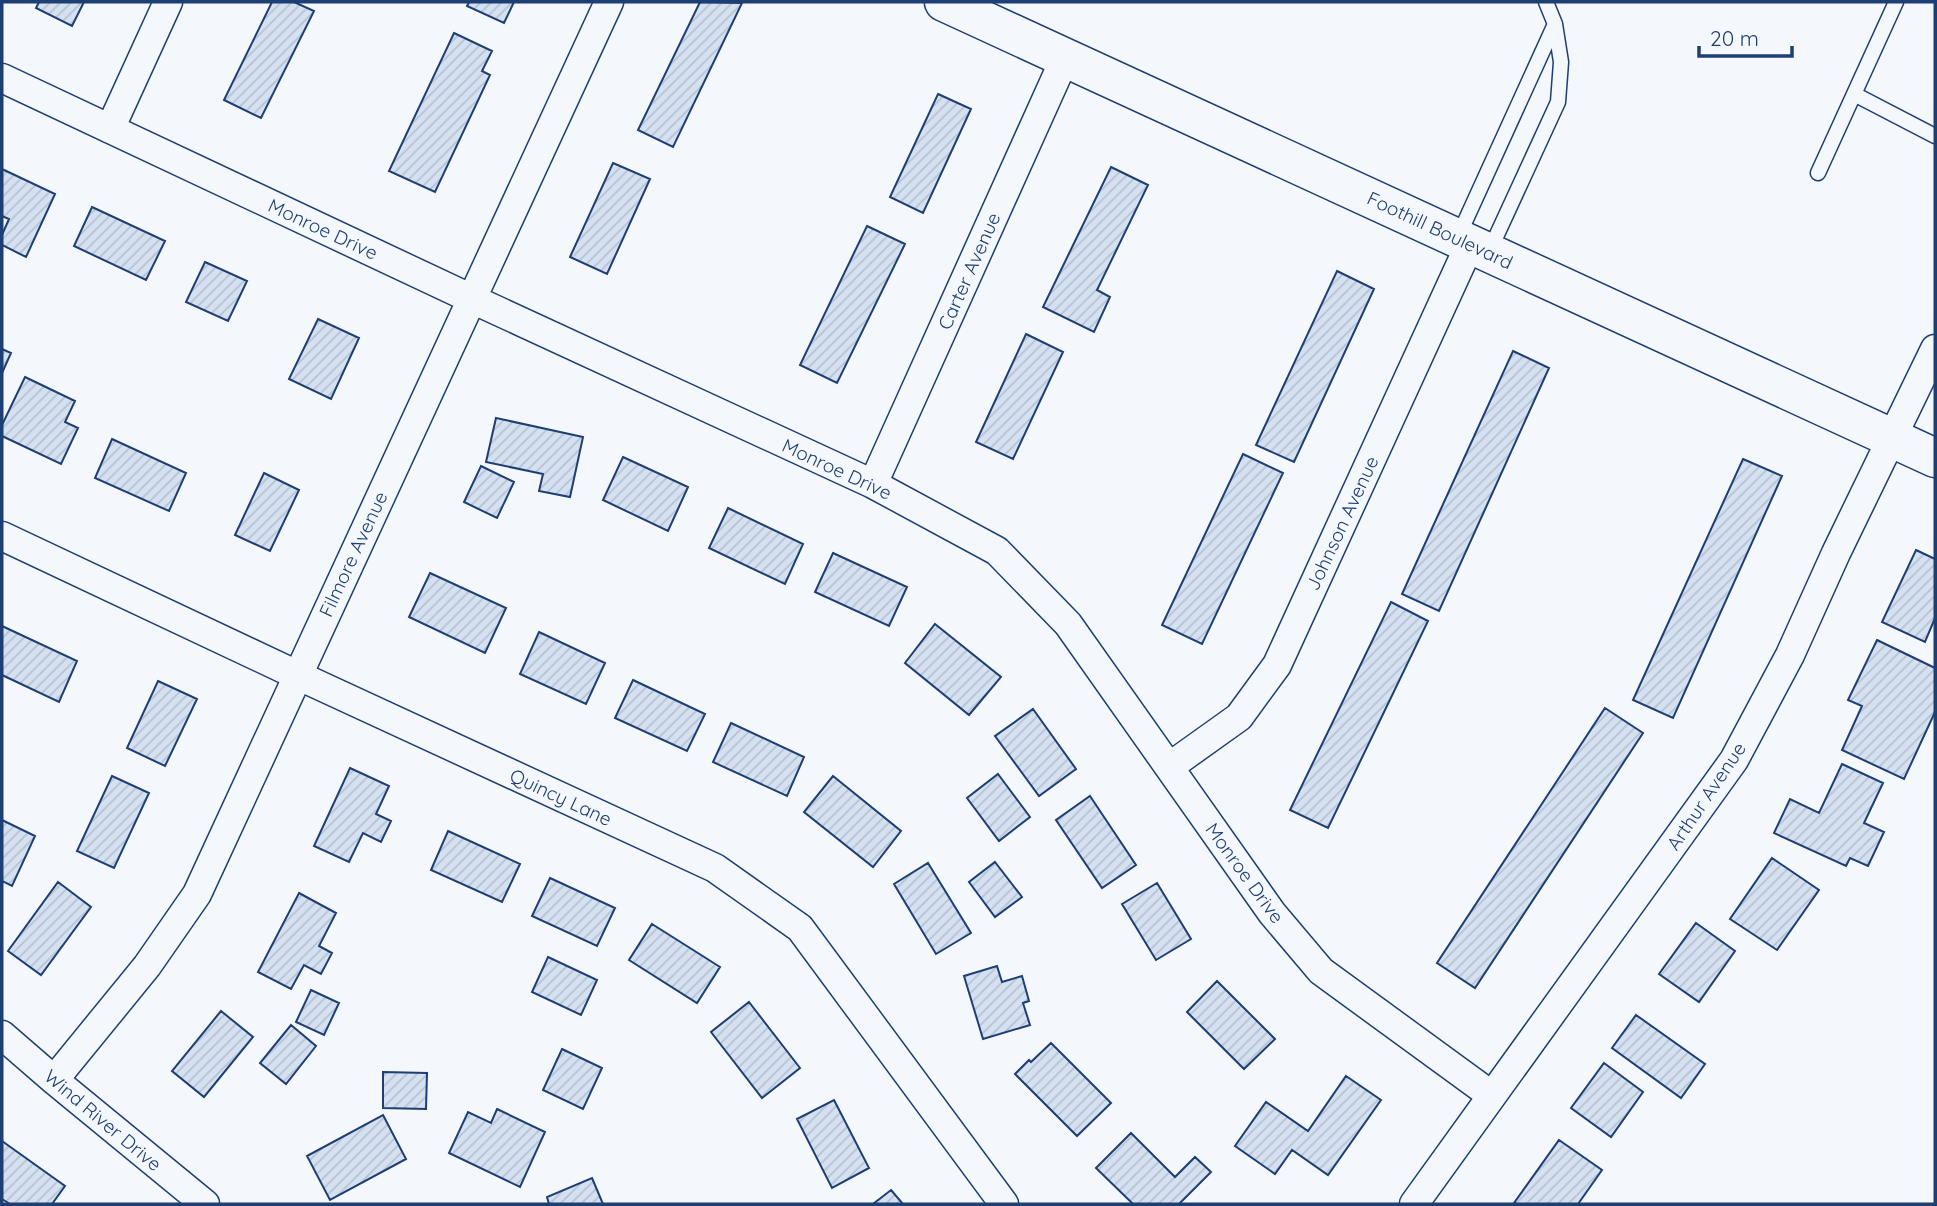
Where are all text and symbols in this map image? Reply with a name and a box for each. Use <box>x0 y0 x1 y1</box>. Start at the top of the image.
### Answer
scale bar <box>1699 14 1792 58</box>
text: 20 m <box>1710 25 1759 51</box>
street label: Foothill Boulevard <box>1363 186 1517 274</box>
street label: Monroe Drive <box>264 193 382 265</box>
street label: Carter Avenue <box>932 209 1006 333</box>
street label: Monroe Drive <box>778 433 896 505</box>
street label: Johnson Avenue <box>1300 452 1384 594</box>
street label: Filmore Avenue <box>313 487 393 621</box>
street label: Arthur Avenue <box>1661 737 1751 855</box>
street label: Quincy Lane <box>506 763 616 831</box>
street label: Monroe Drive <box>1201 818 1289 928</box>
street label: Wind River Drive <box>39 1064 167 1176</box>

